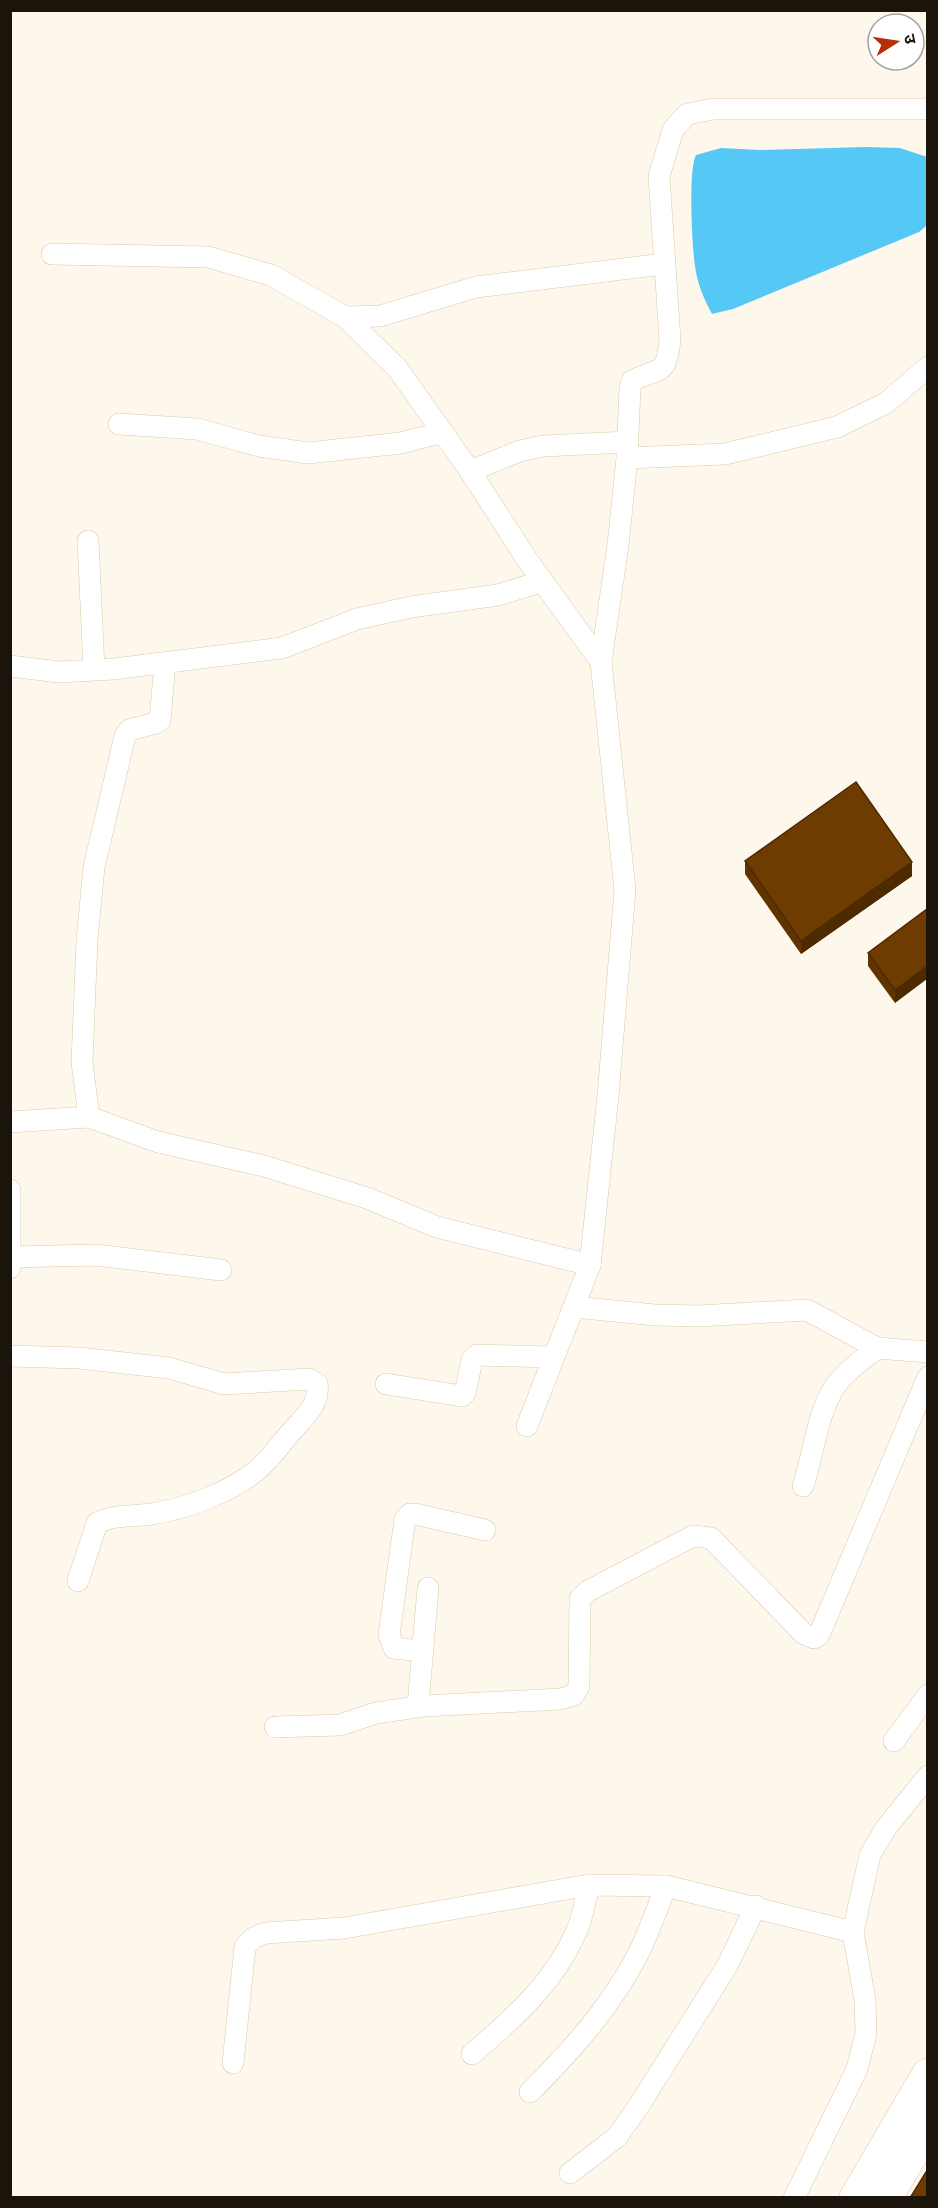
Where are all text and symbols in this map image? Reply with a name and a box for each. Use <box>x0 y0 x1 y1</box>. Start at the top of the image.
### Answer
north arrow <box>866 12 926 72</box>
text: उ <box>900 32 922 46</box>

